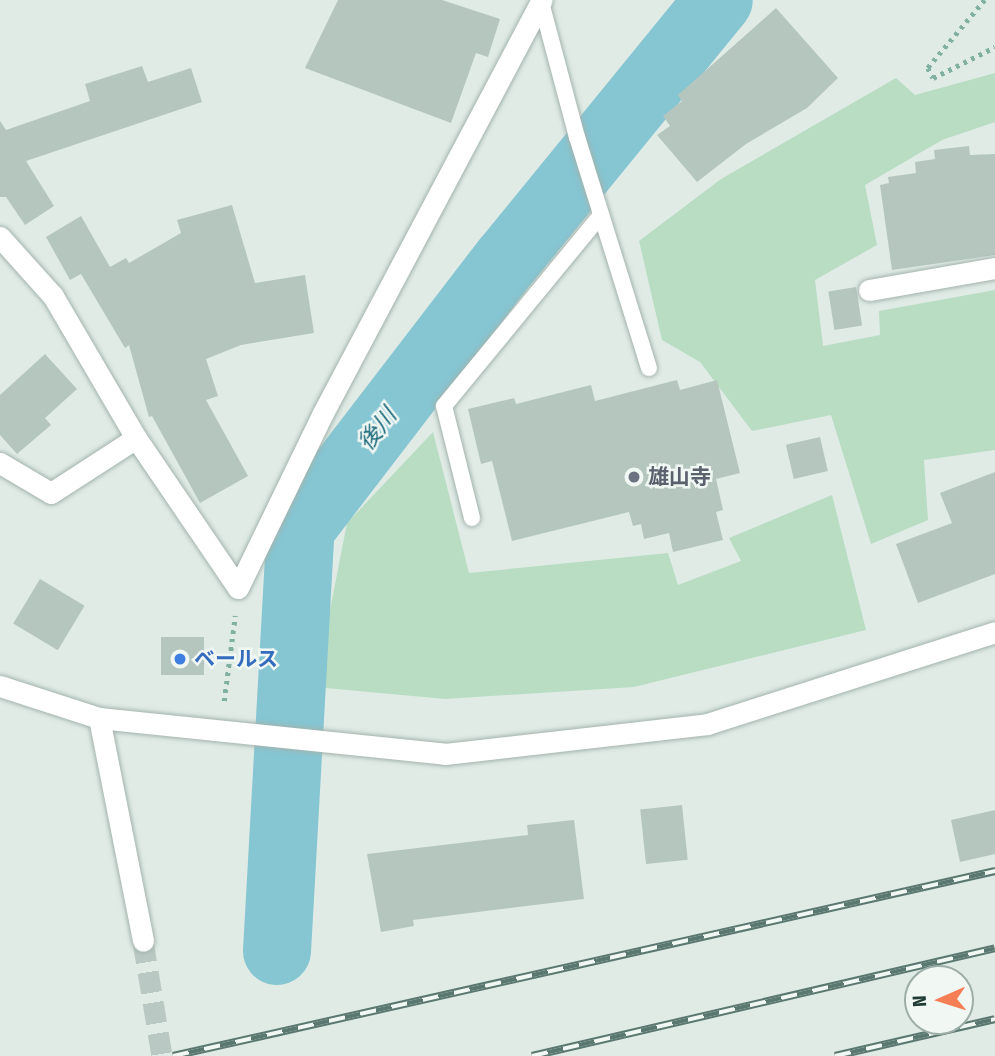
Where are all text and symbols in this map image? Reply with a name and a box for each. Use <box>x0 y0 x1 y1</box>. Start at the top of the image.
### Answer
water label: 後川 <box>352 402 402 456</box>
place label: 雄山寺 <box>648 464 711 490</box>
marker: 雄山寺 <box>626 469 642 485</box>
place label: ベールス <box>194 646 278 672</box>
marker: ベールス <box>172 651 188 667</box>
north arrow <box>904 965 974 1035</box>
text: N <box>908 995 931 1007</box>

